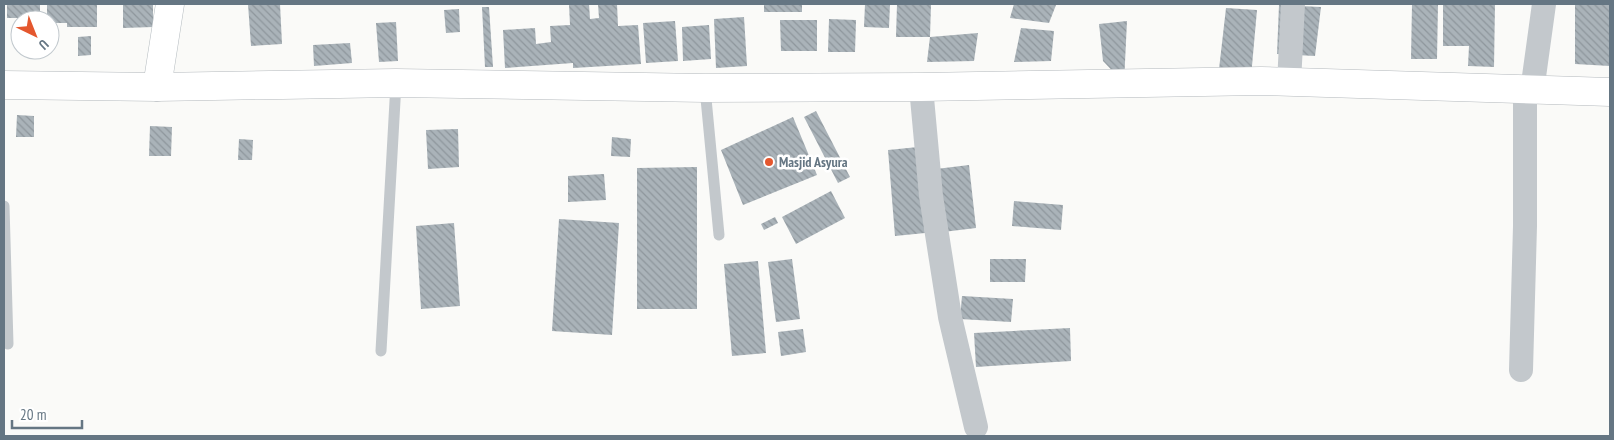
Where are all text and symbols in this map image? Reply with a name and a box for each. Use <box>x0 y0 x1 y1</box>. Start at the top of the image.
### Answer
north arrow <box>10 10 60 60</box>
text: U <box>35 35 53 54</box>
place label: Masjid Asyura <box>779 153 848 171</box>
marker: Masjid Asyura <box>763 156 775 168</box>
scale bar <box>12 398 82 430</box>
text: 20 m <box>20 405 46 424</box>

